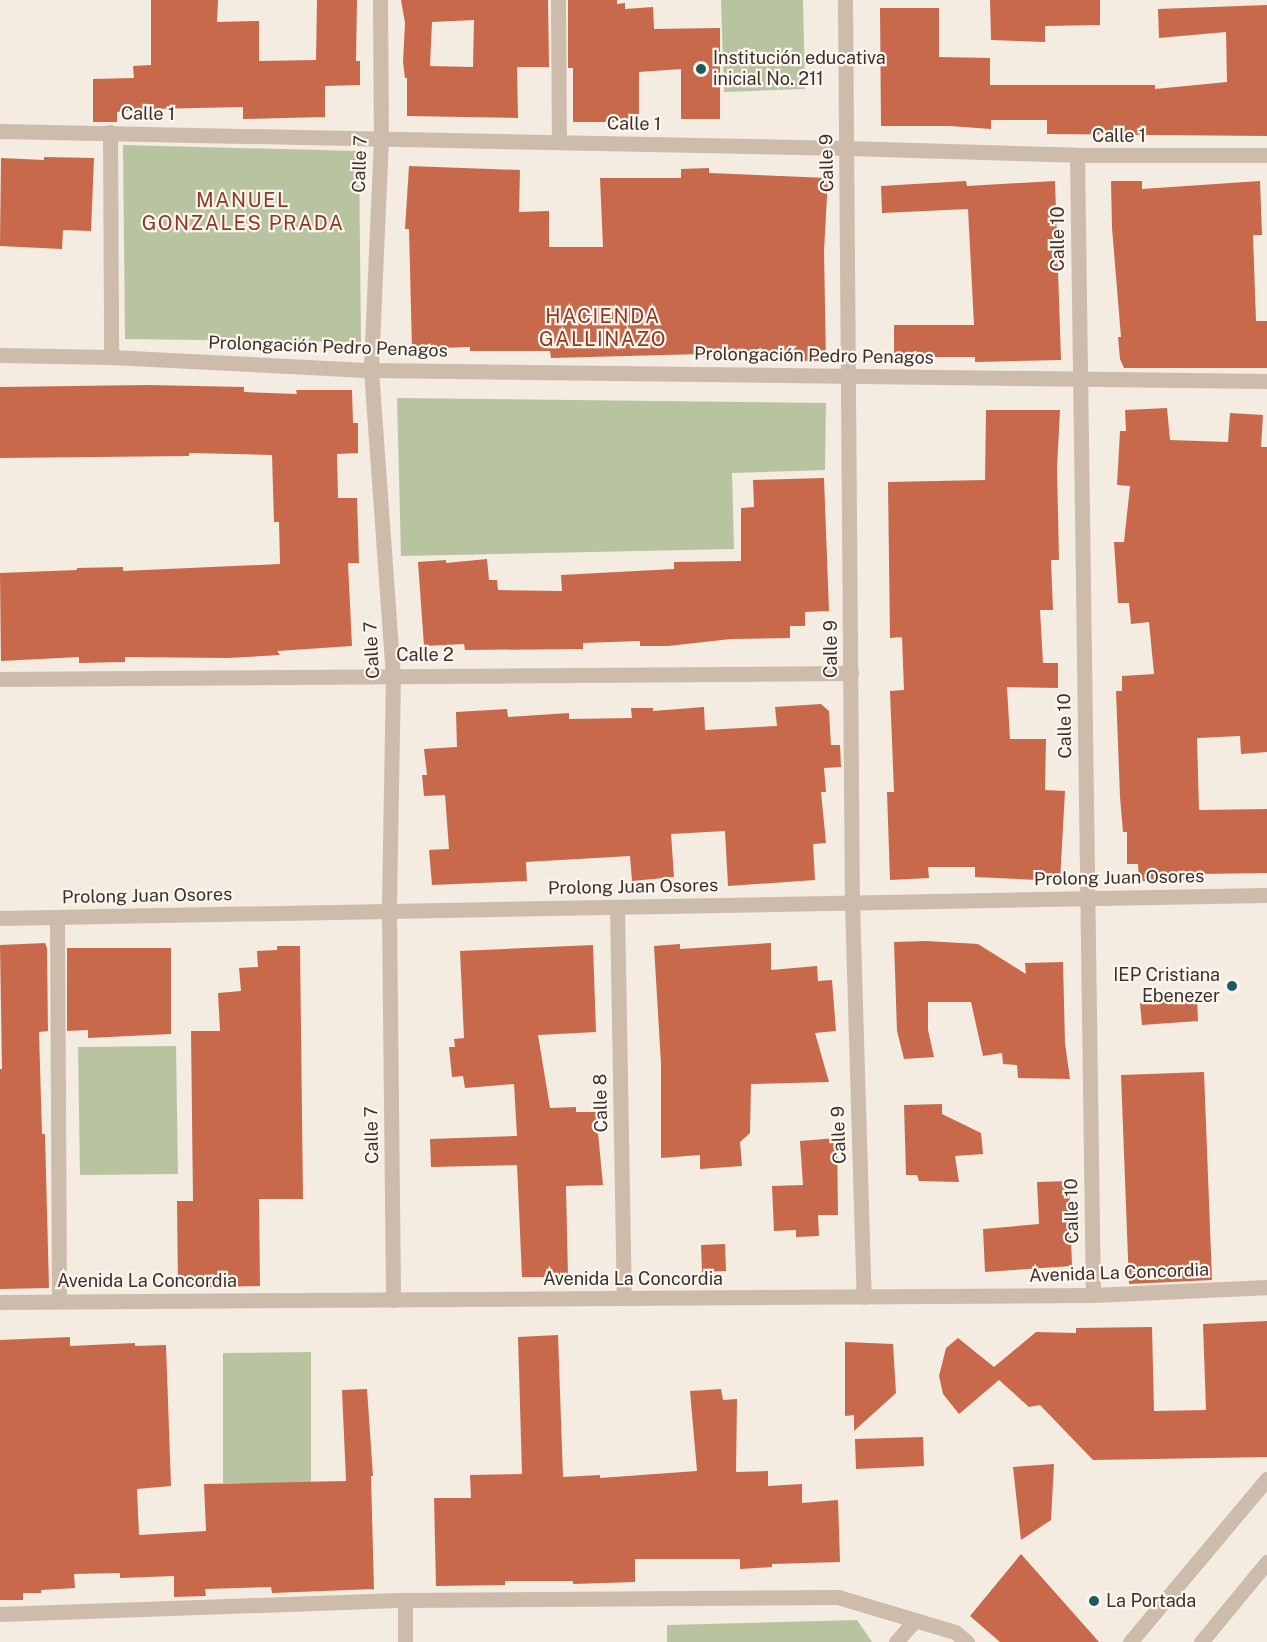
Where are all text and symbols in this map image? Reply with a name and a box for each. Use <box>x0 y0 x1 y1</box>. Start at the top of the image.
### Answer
place label: Institución educativa inicial No. 211 <box>713 48 886 90</box>
marker: Institución educativa inicial No. 211 <box>694 62 708 76</box>
street label: Calle 1 <box>121 103 175 125</box>
street label: Calle 1 <box>607 113 661 135</box>
street label: Calle 1 <box>1092 125 1146 147</box>
street label: Calle 9 <box>816 134 838 192</box>
street label: Calle 7 <box>348 135 372 193</box>
district label: MANUEL GONZALES PRADA <box>142 188 344 235</box>
street label: Calle 10 <box>1047 206 1069 272</box>
district label: HACIENDA GALLINAZO <box>539 305 667 352</box>
street label: Prolongación Pedro Penagos <box>208 332 448 362</box>
street label: Prolongación Pedro Penagos <box>694 343 934 369</box>
street label: Calle 9 <box>820 620 842 678</box>
street label: Calle 7 <box>360 621 384 679</box>
street label: Calle 2 <box>396 644 454 666</box>
street label: Calle 10 <box>1054 693 1076 759</box>
street label: Prolong Juan Osores <box>1034 866 1204 890</box>
street label: Prolong Juan Osores <box>548 875 718 899</box>
street label: Prolong Juan Osores <box>62 884 232 908</box>
place label: IEP Cristiana Ebenezer <box>1113 965 1220 1008</box>
marker: IEP Cristiana Ebenezer <box>1225 979 1239 993</box>
street label: Calle 8 <box>590 1073 612 1133</box>
street label: Calle 7 <box>361 1106 383 1164</box>
street label: Calle 9 <box>827 1106 851 1164</box>
street label: Calle 10 <box>1061 1178 1083 1244</box>
street label: Avenida La Concordia <box>1029 1259 1209 1287</box>
street label: Avenida La Concordia <box>543 1268 723 1290</box>
street label: Avenida La Concordia <box>57 1270 237 1292</box>
place label: La Portada <box>1106 1590 1196 1612</box>
marker: La Portada <box>1087 1594 1101 1608</box>

